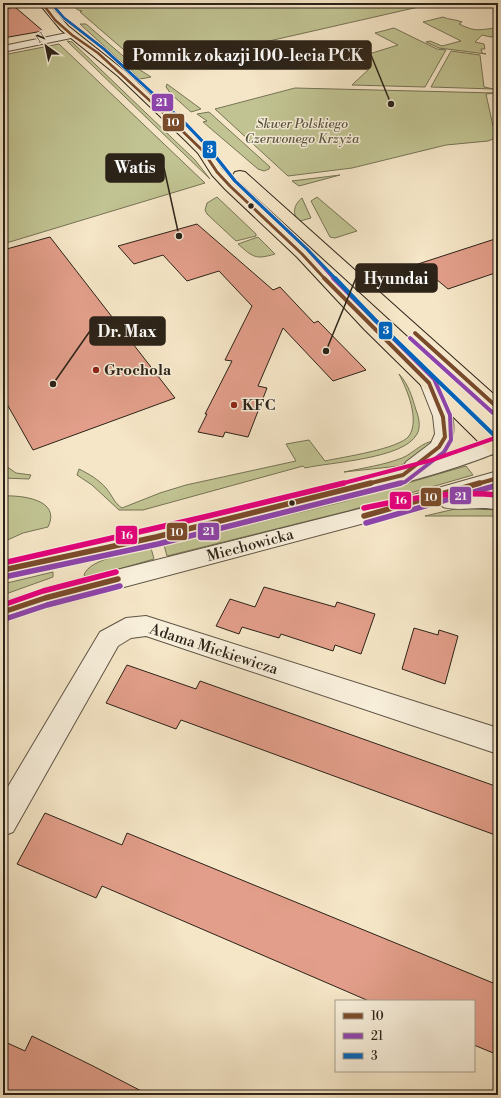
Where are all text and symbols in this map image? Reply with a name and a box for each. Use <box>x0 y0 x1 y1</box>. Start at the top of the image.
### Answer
north arrow <box>26 26 66 66</box>
text: N <box>34 30 49 47</box>
callout: Pomnik z okazji 100-lecia PCK <box>124 41 371 69</box>
text: Pomnik z okazji 100-lecia PCK <box>132 46 365 66</box>
line badge: 21 <box>151 93 174 112</box>
text: 21 <box>156 96 169 110</box>
line badge: 10 <box>162 113 185 132</box>
text: 10 <box>167 116 179 130</box>
park label: Skwer Polskiego Czerwonego Krzyża <box>245 116 360 147</box>
line badge: 3 <box>202 140 217 159</box>
text: 3 <box>207 143 214 157</box>
callout: Watis <box>106 154 164 182</box>
text: Watis <box>113 158 156 178</box>
unlabelled marker <box>246 201 256 211</box>
callout: Hyundai <box>356 264 437 292</box>
text: Hyundai <box>364 269 428 289</box>
callout: Dr. Max <box>90 317 165 345</box>
line badge: 3 <box>378 321 393 340</box>
text: Dr. Max <box>97 322 157 342</box>
text: 3 <box>383 324 390 338</box>
place label: Grochola <box>104 361 172 380</box>
marker: Grochola <box>91 365 101 375</box>
place label: KFC <box>242 396 275 415</box>
marker: KFC <box>229 400 239 410</box>
line badge: 21 <box>449 486 472 505</box>
line badge: 10 <box>420 487 442 507</box>
text: 21 <box>455 490 468 504</box>
line badge: 16 <box>389 491 412 510</box>
text: 10 <box>425 491 437 505</box>
text: 16 <box>395 494 407 508</box>
unlabelled marker <box>287 498 297 508</box>
line badge: 10 <box>166 522 188 541</box>
line badge: 21 <box>197 522 220 541</box>
line badge: 16 <box>115 525 138 545</box>
text: 21 <box>203 525 216 539</box>
street label: Miechowicka <box>205 525 296 566</box>
text: 10 <box>171 526 183 540</box>
text: 16 <box>121 529 133 543</box>
street label: Adama Mickiewicza <box>146 619 281 679</box>
legend <box>335 1000 475 1072</box>
text: 10 <box>371 1009 384 1024</box>
text: 21 <box>371 1029 384 1044</box>
text: 3 <box>371 1049 378 1064</box>

